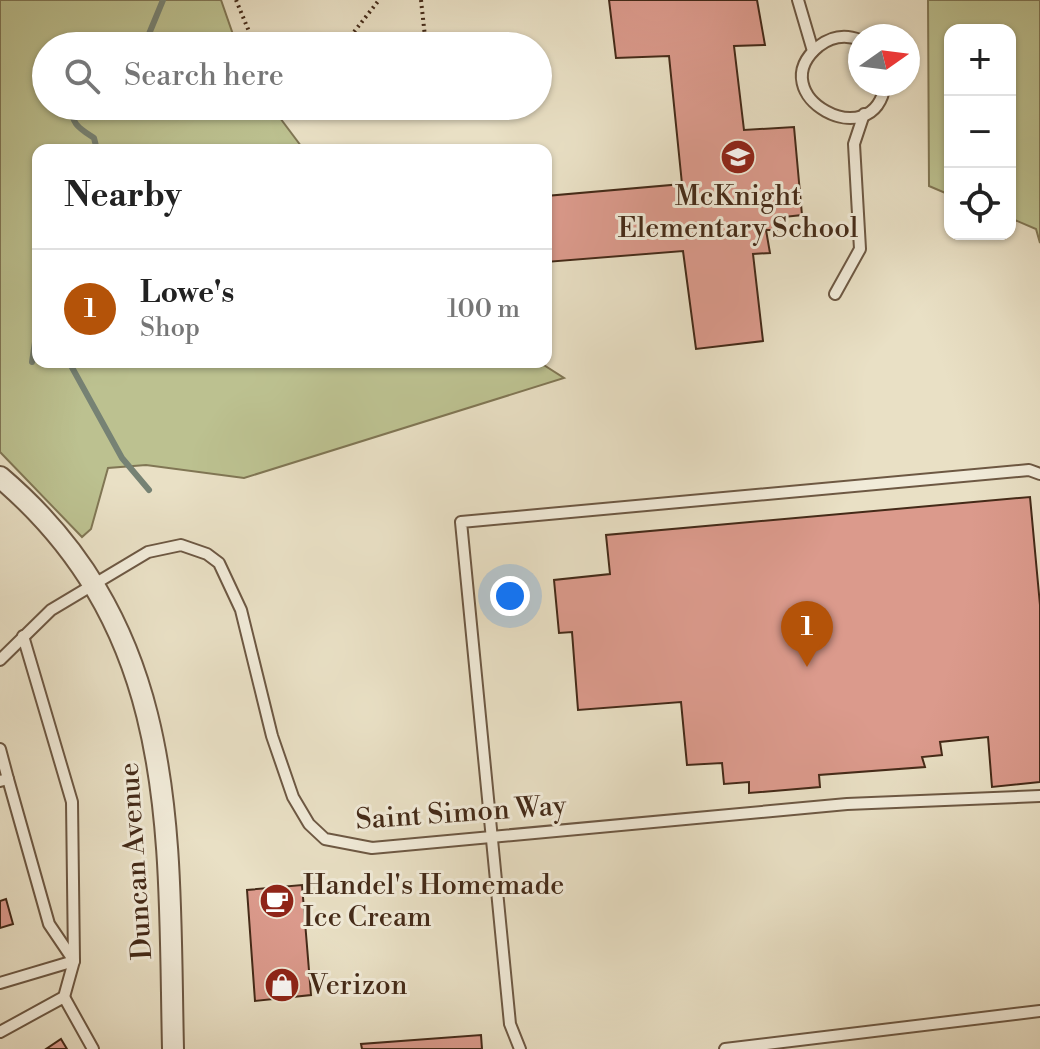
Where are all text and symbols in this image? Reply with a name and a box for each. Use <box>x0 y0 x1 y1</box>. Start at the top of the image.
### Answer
north arrow <box>848 24 920 96</box>
map controls <box>944 24 1016 240</box>
button: + <box>944 24 1016 96</box>
search box <box>32 32 552 120</box>
icon: search <box>60 54 104 98</box>
text: Search here <box>124 57 284 95</box>
button: − <box>944 96 1016 168</box>
school or university icon: McKnight Elementary School <box>719 138 757 176</box>
button: locate <box>944 168 1016 240</box>
text: Nearby <box>64 175 182 217</box>
place label: McKnight Elementary School <box>618 179 858 246</box>
text: Lowe's <box>140 274 234 312</box>
text: 1 <box>84 293 96 325</box>
text: 100 m <box>447 293 520 325</box>
text: Shop <box>140 312 200 344</box>
your location <box>490 576 530 616</box>
pin: 1 <box>781 601 833 667</box>
street label: Duncan Avenue <box>112 761 160 961</box>
street label: Saint Simon Way <box>355 788 568 838</box>
place label: Handel's Homemade Ice Cream <box>303 868 565 935</box>
cafe icon: Handel's Homemade Ice Cream <box>258 882 296 920</box>
shop icon: Verizon <box>263 966 301 1004</box>
place label: Verizon <box>307 968 408 1003</box>

